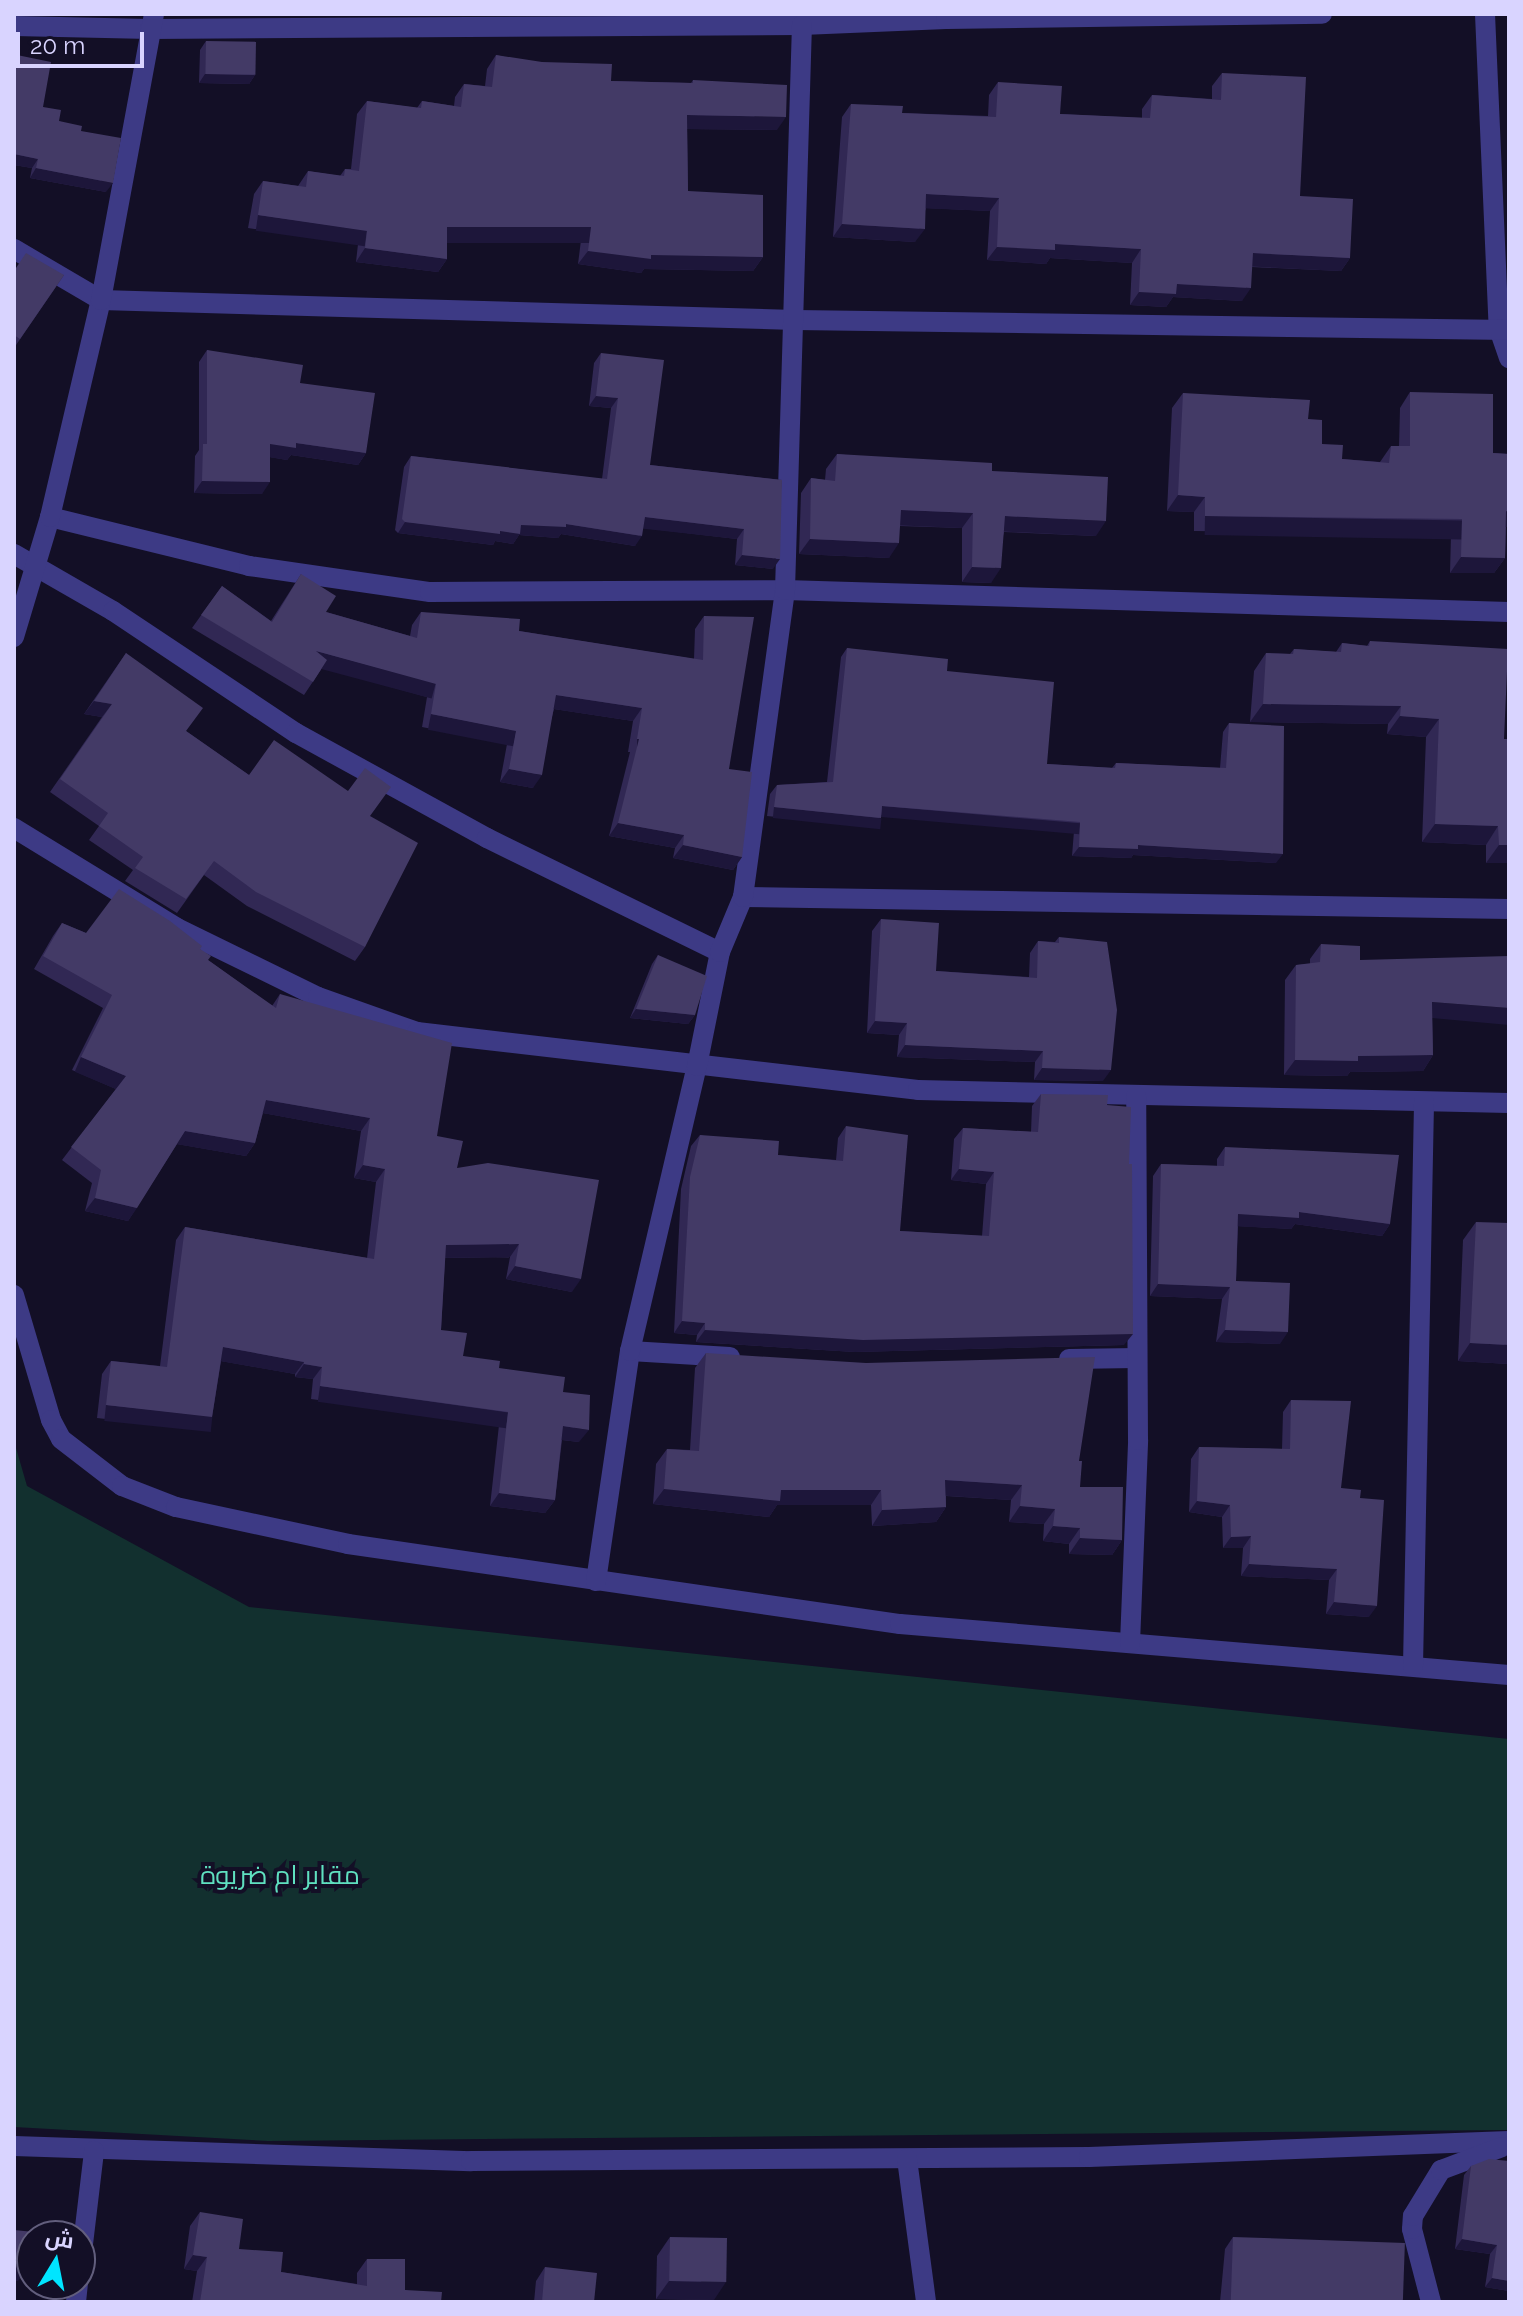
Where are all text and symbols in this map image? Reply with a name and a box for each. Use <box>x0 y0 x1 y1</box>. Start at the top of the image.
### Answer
scale bar <box>20 16 148 66</box>
text: 20 m <box>30 31 85 60</box>
park label: مقابر ام ضريوة <box>200 1860 360 1892</box>
north arrow <box>16 2220 96 2300</box>
text: ش <box>44 2223 76 2254</box>

